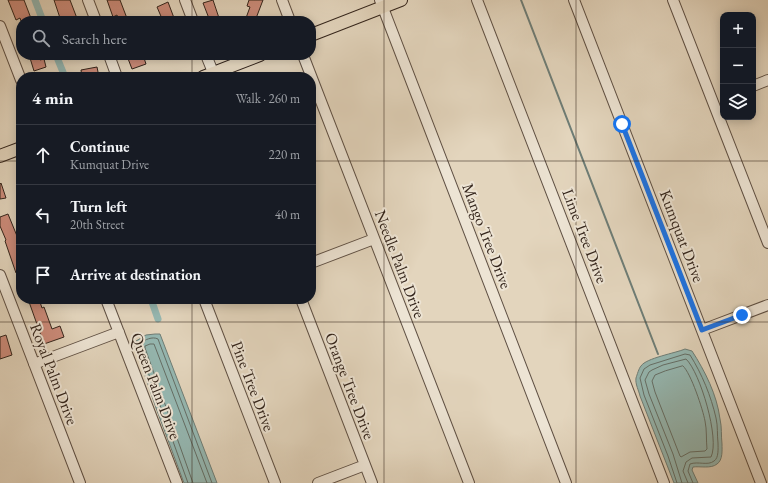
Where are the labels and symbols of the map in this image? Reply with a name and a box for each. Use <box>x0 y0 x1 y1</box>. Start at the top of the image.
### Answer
route start <box>613 115 631 133</box>
street label: Mango Tree Drive <box>457 180 517 292</box>
street label: Lime Tree Drive <box>557 186 613 286</box>
street label: Kumquat Drive <box>655 187 709 285</box>
street label: Needle Palm Drive <box>370 207 430 321</box>
route end <box>733 306 751 324</box>
street label: Royal Palm Drive <box>25 320 83 428</box>
street label: Queen Palm Drive <box>126 330 186 442</box>
street label: Orange Tree Drive <box>320 330 380 442</box>
street label: Pine Tree Drive <box>226 338 280 434</box>

